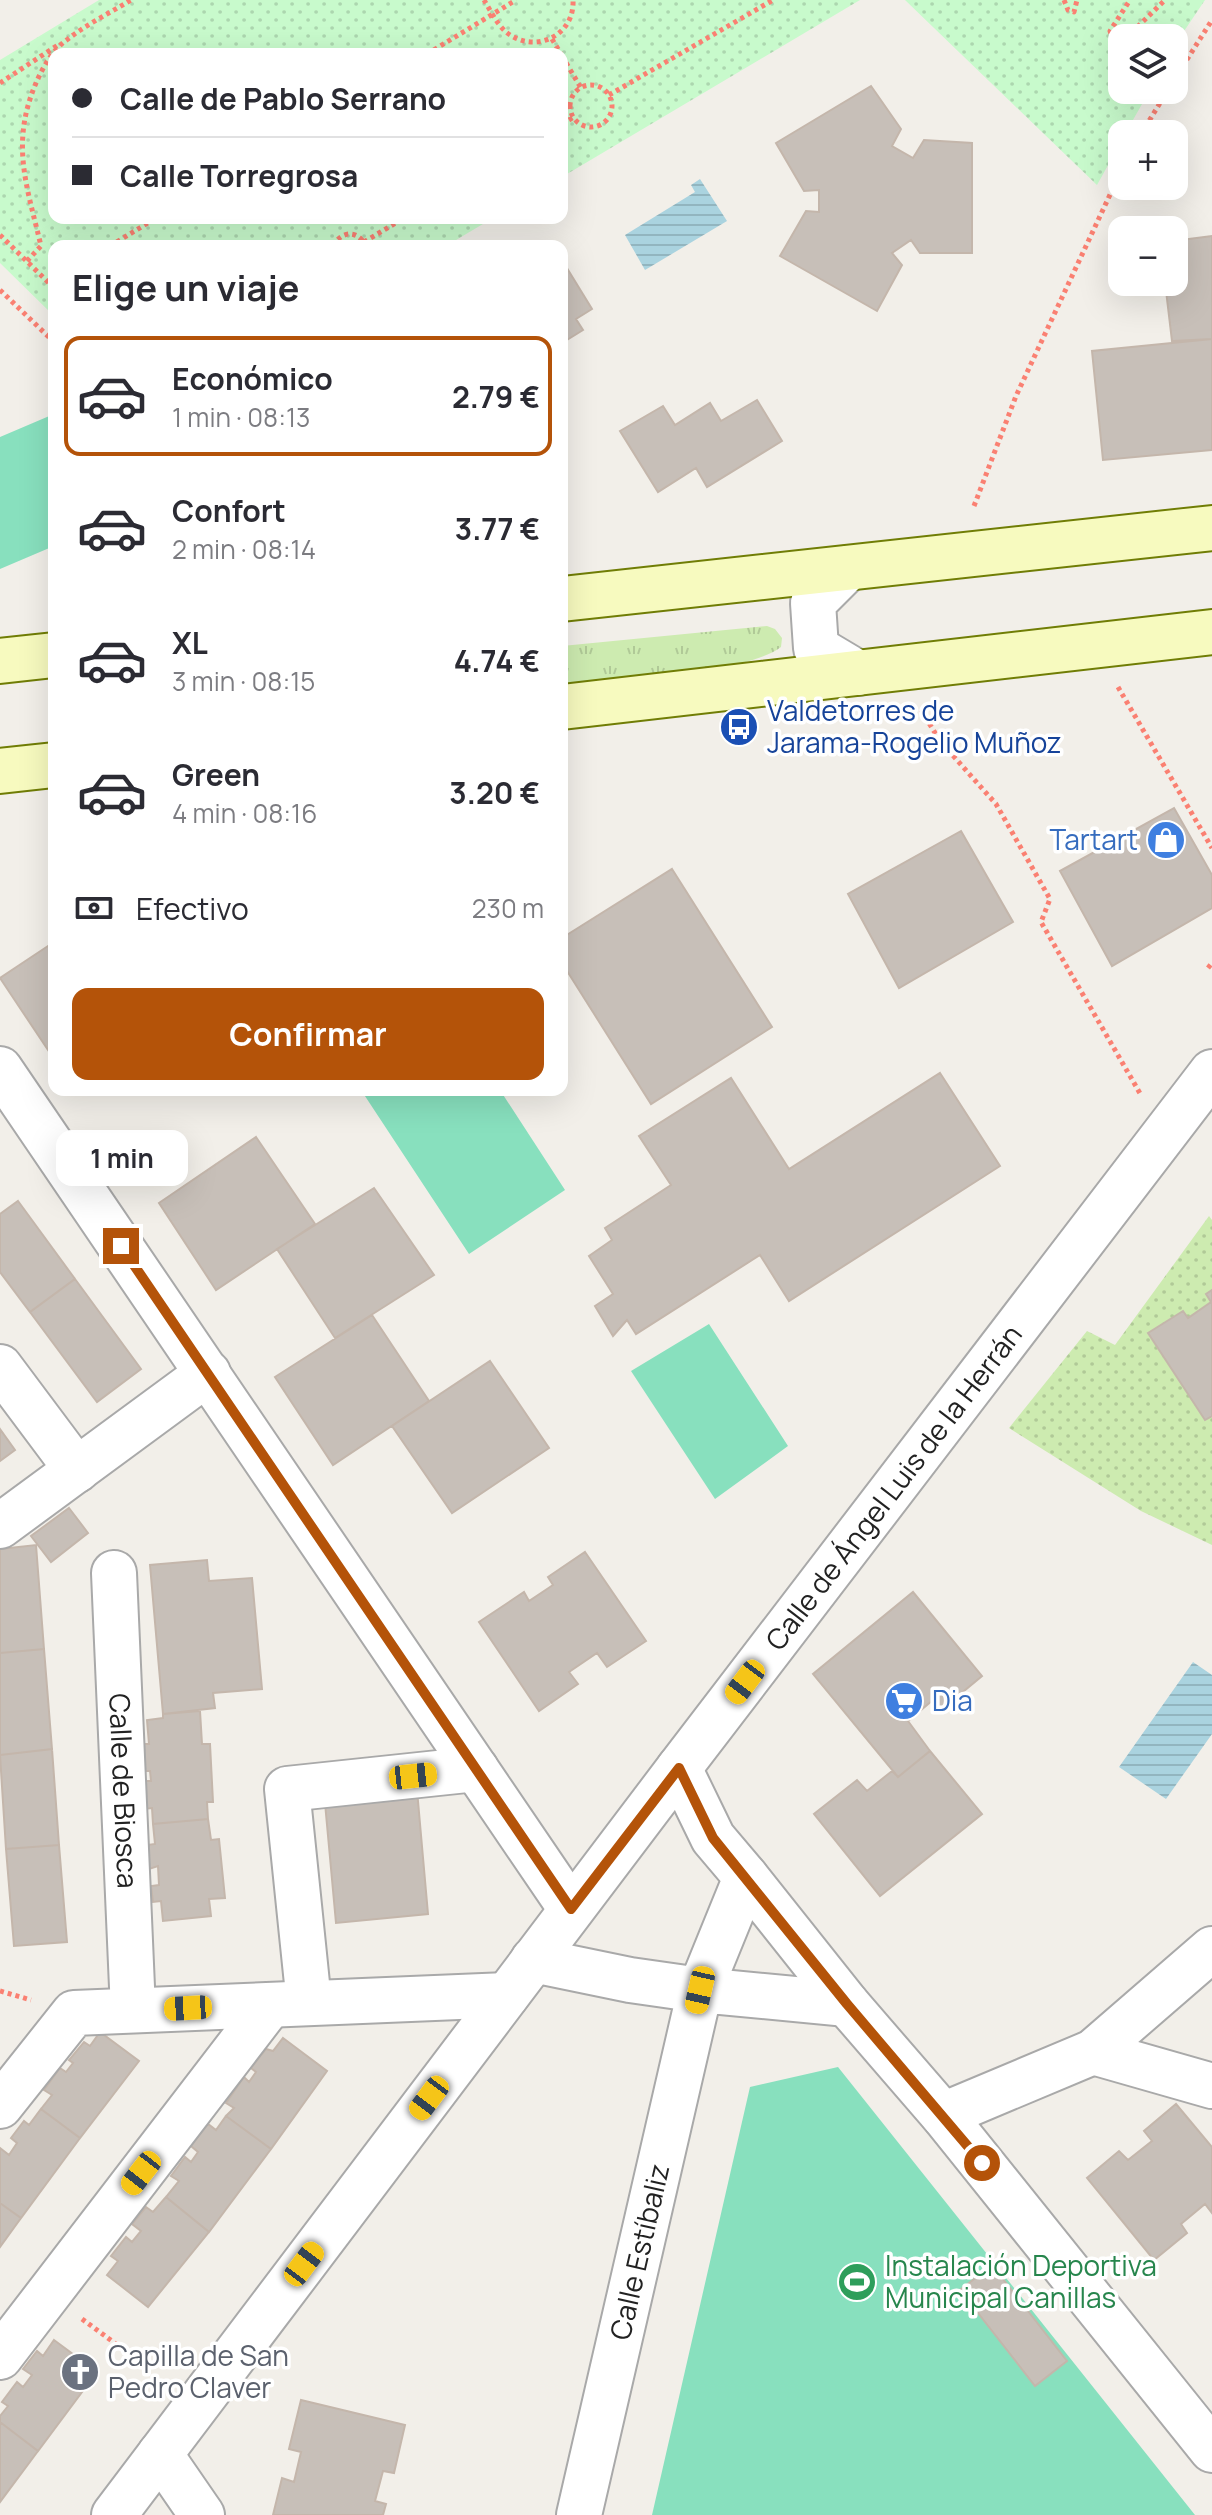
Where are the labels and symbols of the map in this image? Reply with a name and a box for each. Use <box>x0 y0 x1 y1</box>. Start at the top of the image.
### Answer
place label: Valdetorres de Jarama-Rogelio Muñoz <box>767 691 1062 761</box>
bus stop icon: Valdetorres de Jarama-Rogelio Muñoz <box>718 706 760 748</box>
shop icon: Tartart <box>1145 819 1187 861</box>
place label: Tartart <box>1050 820 1138 858</box>
callout: 1 min <box>55 1130 187 1186</box>
route end <box>103 1228 139 1264</box>
street label: Calle de Ángel Luis de la Herrán <box>756 1316 1030 1657</box>
car <box>721 1656 769 1708</box>
supermarket icon: Dia <box>883 1680 925 1722</box>
place label: Dia <box>932 1681 973 1719</box>
street label: Calle de Biosca <box>101 1692 148 1889</box>
car <box>388 1762 438 1790</box>
car <box>683 1964 717 2016</box>
car <box>163 1995 213 2021</box>
car <box>405 2072 453 2124</box>
route start <box>964 2145 1000 2181</box>
car <box>117 2147 165 2199</box>
street label: Calle Estíbaliz <box>600 2160 677 2343</box>
car <box>280 2238 328 2290</box>
place label: Instalación Deportiva Municipal Canillas <box>885 2246 1157 2316</box>
sports icon: Instalación Deportiva Municipal Canillas <box>836 2261 878 2303</box>
place label: Capilla de San Pedro Claver <box>108 2336 289 2406</box>
church icon: Capilla de San Pedro Claver <box>59 2351 101 2393</box>

